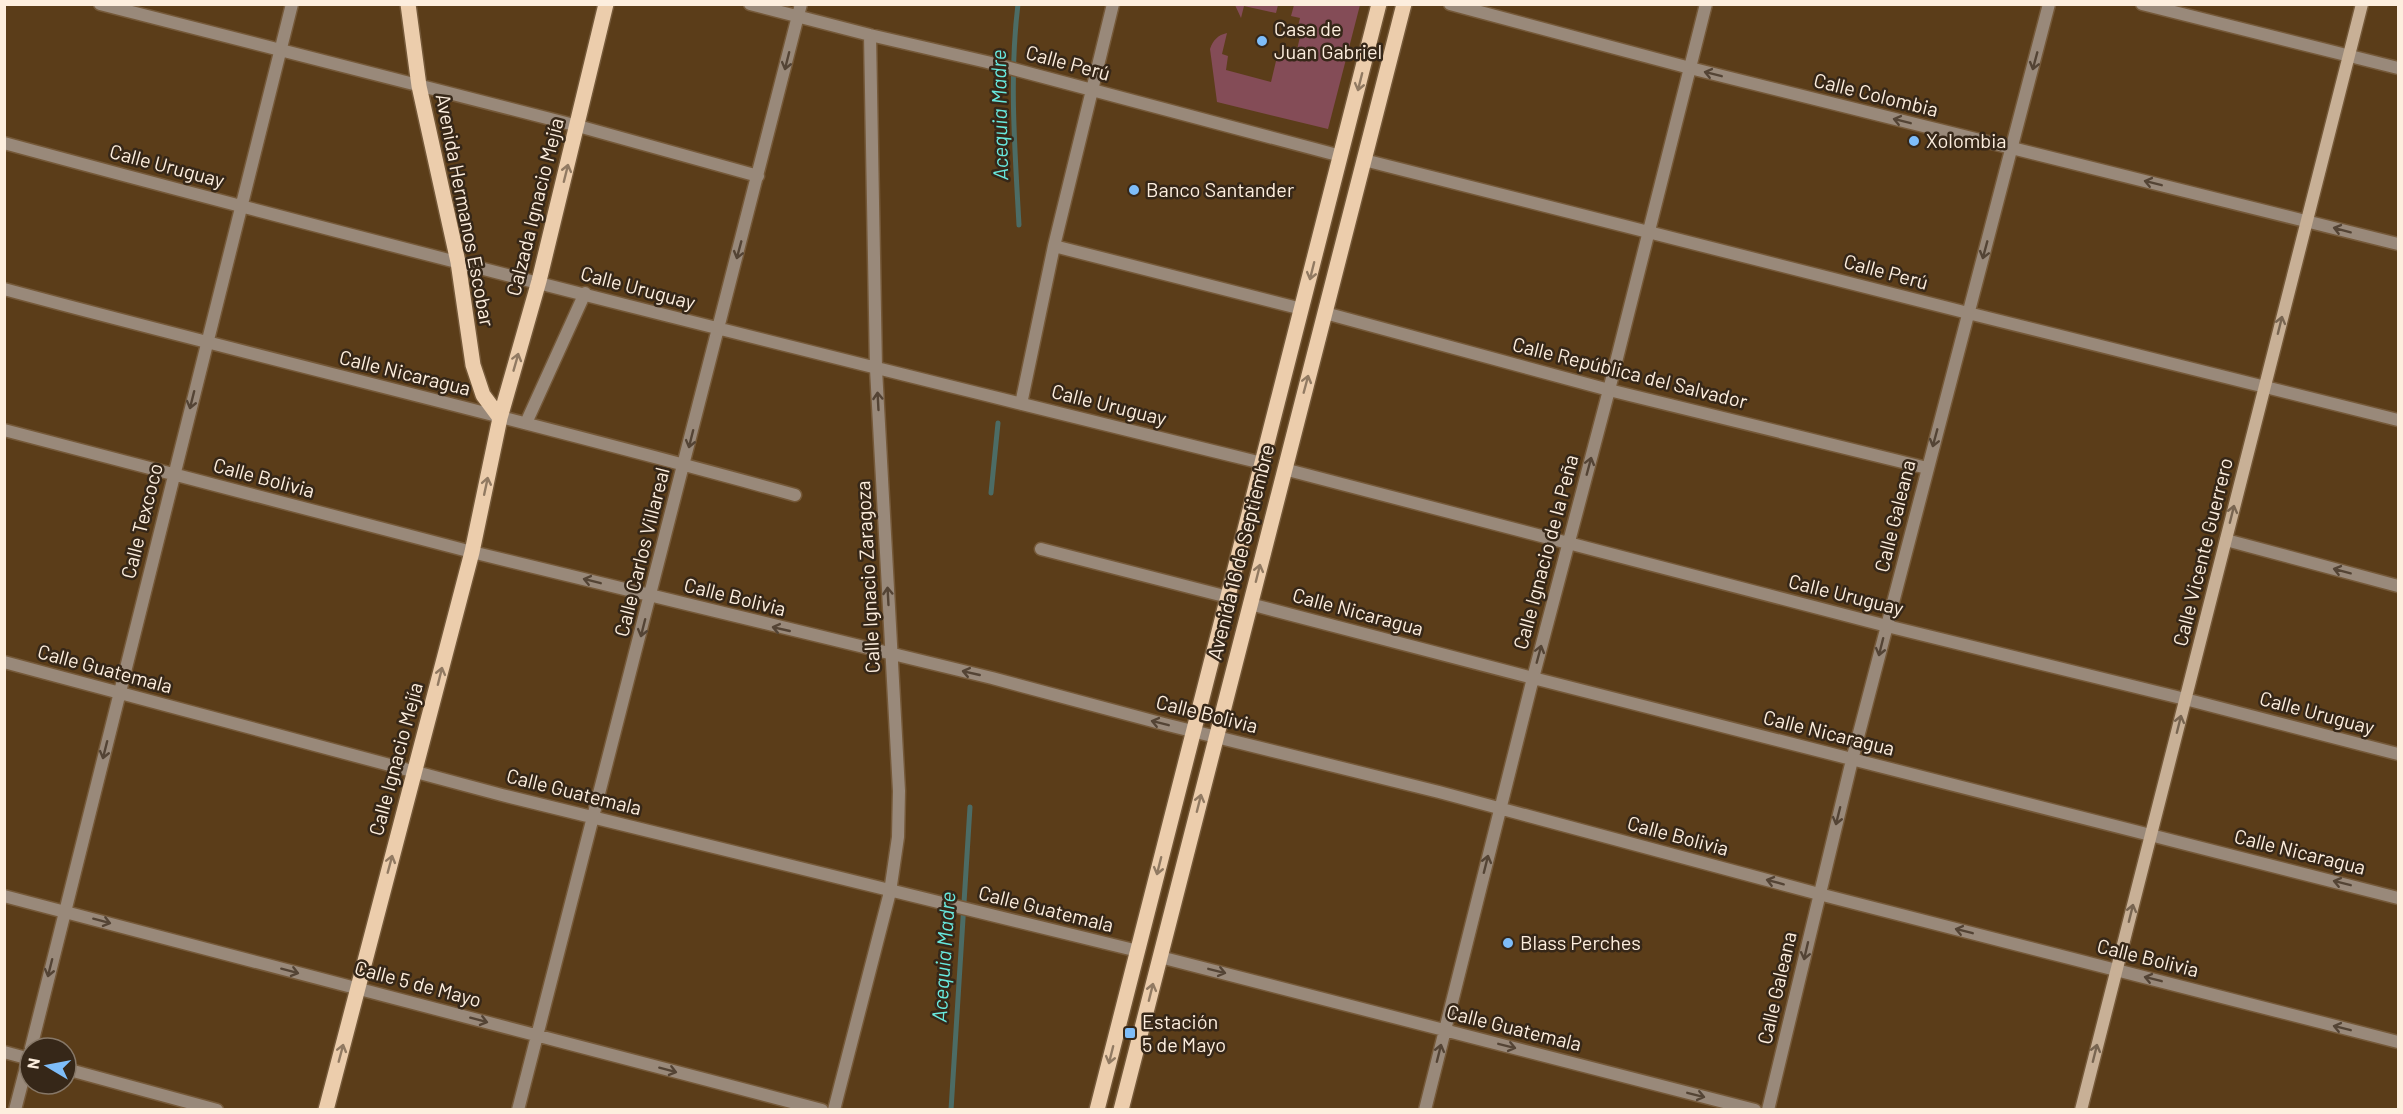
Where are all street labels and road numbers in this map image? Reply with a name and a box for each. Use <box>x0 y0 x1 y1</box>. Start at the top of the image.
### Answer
street label: Calle Perú <box>1023 39 1113 85</box>
street label: Calle Colombia <box>1812 67 1941 121</box>
street label: Avenida Hermanos Escobar <box>432 91 500 328</box>
street label: Calzada Ignacio Mejía <box>500 115 568 298</box>
street label: Calle Uruguay <box>107 138 227 192</box>
street label: Calle Perú <box>1841 248 1931 294</box>
street label: Calle Uruguay <box>578 260 698 314</box>
street label: Calle República del Salvador <box>1510 331 1750 413</box>
street label: Calle Nicaragua <box>337 344 473 400</box>
street label: Calle Uruguay <box>1049 378 1169 430</box>
street label: Avenida 16 de Septiembre <box>1202 442 1278 662</box>
street label: Calle Bolivia <box>211 452 318 502</box>
street label: Calle Ignacio de la Peña <box>1507 452 1583 652</box>
street label: Calle Vicente Guerrero <box>2167 455 2237 648</box>
street label: Calle Galeana <box>1868 457 1920 574</box>
street label: Calle Texcoco <box>115 461 167 581</box>
street label: Calle Carlos Villareal <box>608 465 674 639</box>
street label: Calle Ignacio Zaragoza <box>850 480 884 674</box>
street label: Calle Uruguay <box>1786 568 1906 620</box>
street label: Calle Bolivia <box>682 572 789 620</box>
street label: Calle Nicaragua <box>1290 582 1426 640</box>
street label: Calle Guatemala <box>35 639 175 698</box>
street label: Calle Ignacio Mejía <box>363 679 427 838</box>
street label: Calle Uruguay <box>2257 685 2377 739</box>
street label: Calle Bolivia <box>1154 689 1261 737</box>
street label: Calle Nicaragua <box>1761 704 1897 760</box>
street label: Calle Guatemala <box>504 763 644 819</box>
street label: Calle Bolivia <box>1625 810 1732 860</box>
street label: Calle Nicaragua <box>2232 823 2368 879</box>
street label: Calle Guatemala <box>976 880 1116 936</box>
street label: Calle Galeana <box>1751 929 1801 1046</box>
street label: Calle Bolivia <box>2095 933 2202 981</box>
street label: Calle 5 de Mayo <box>352 955 484 1011</box>
street label: Calle Guatemala <box>1444 999 1584 1055</box>

